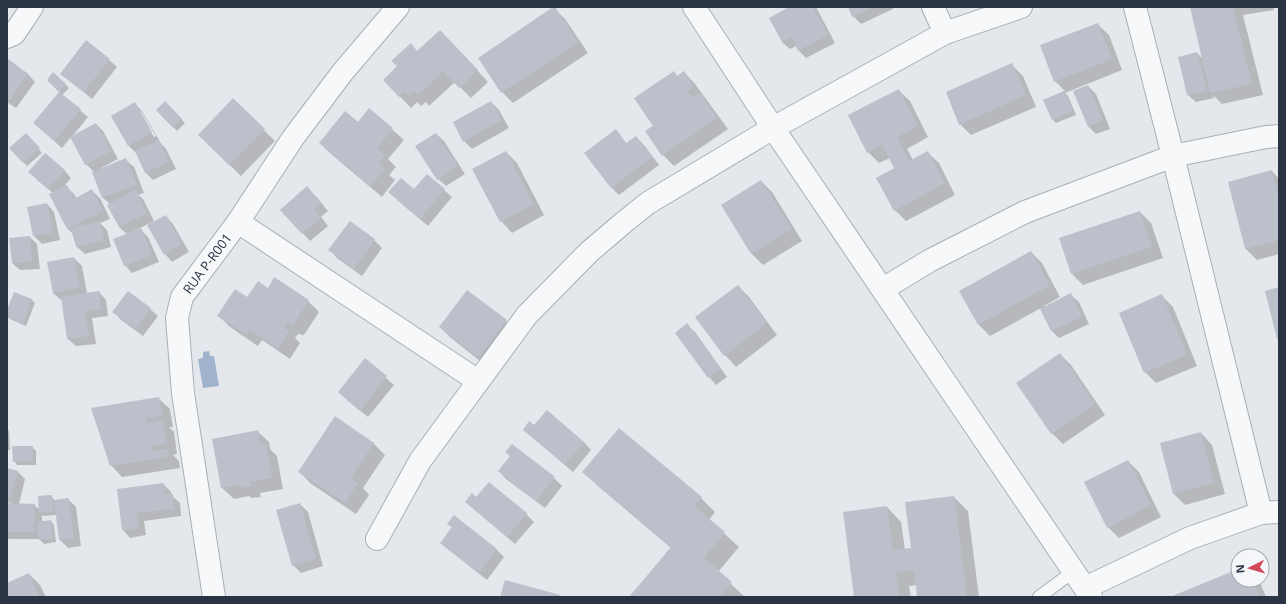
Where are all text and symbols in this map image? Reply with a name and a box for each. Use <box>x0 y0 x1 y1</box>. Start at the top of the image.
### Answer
street label: RUA P-R001 <box>178 229 236 298</box>
north arrow <box>1230 548 1270 588</box>
text: N <box>1232 564 1247 574</box>

